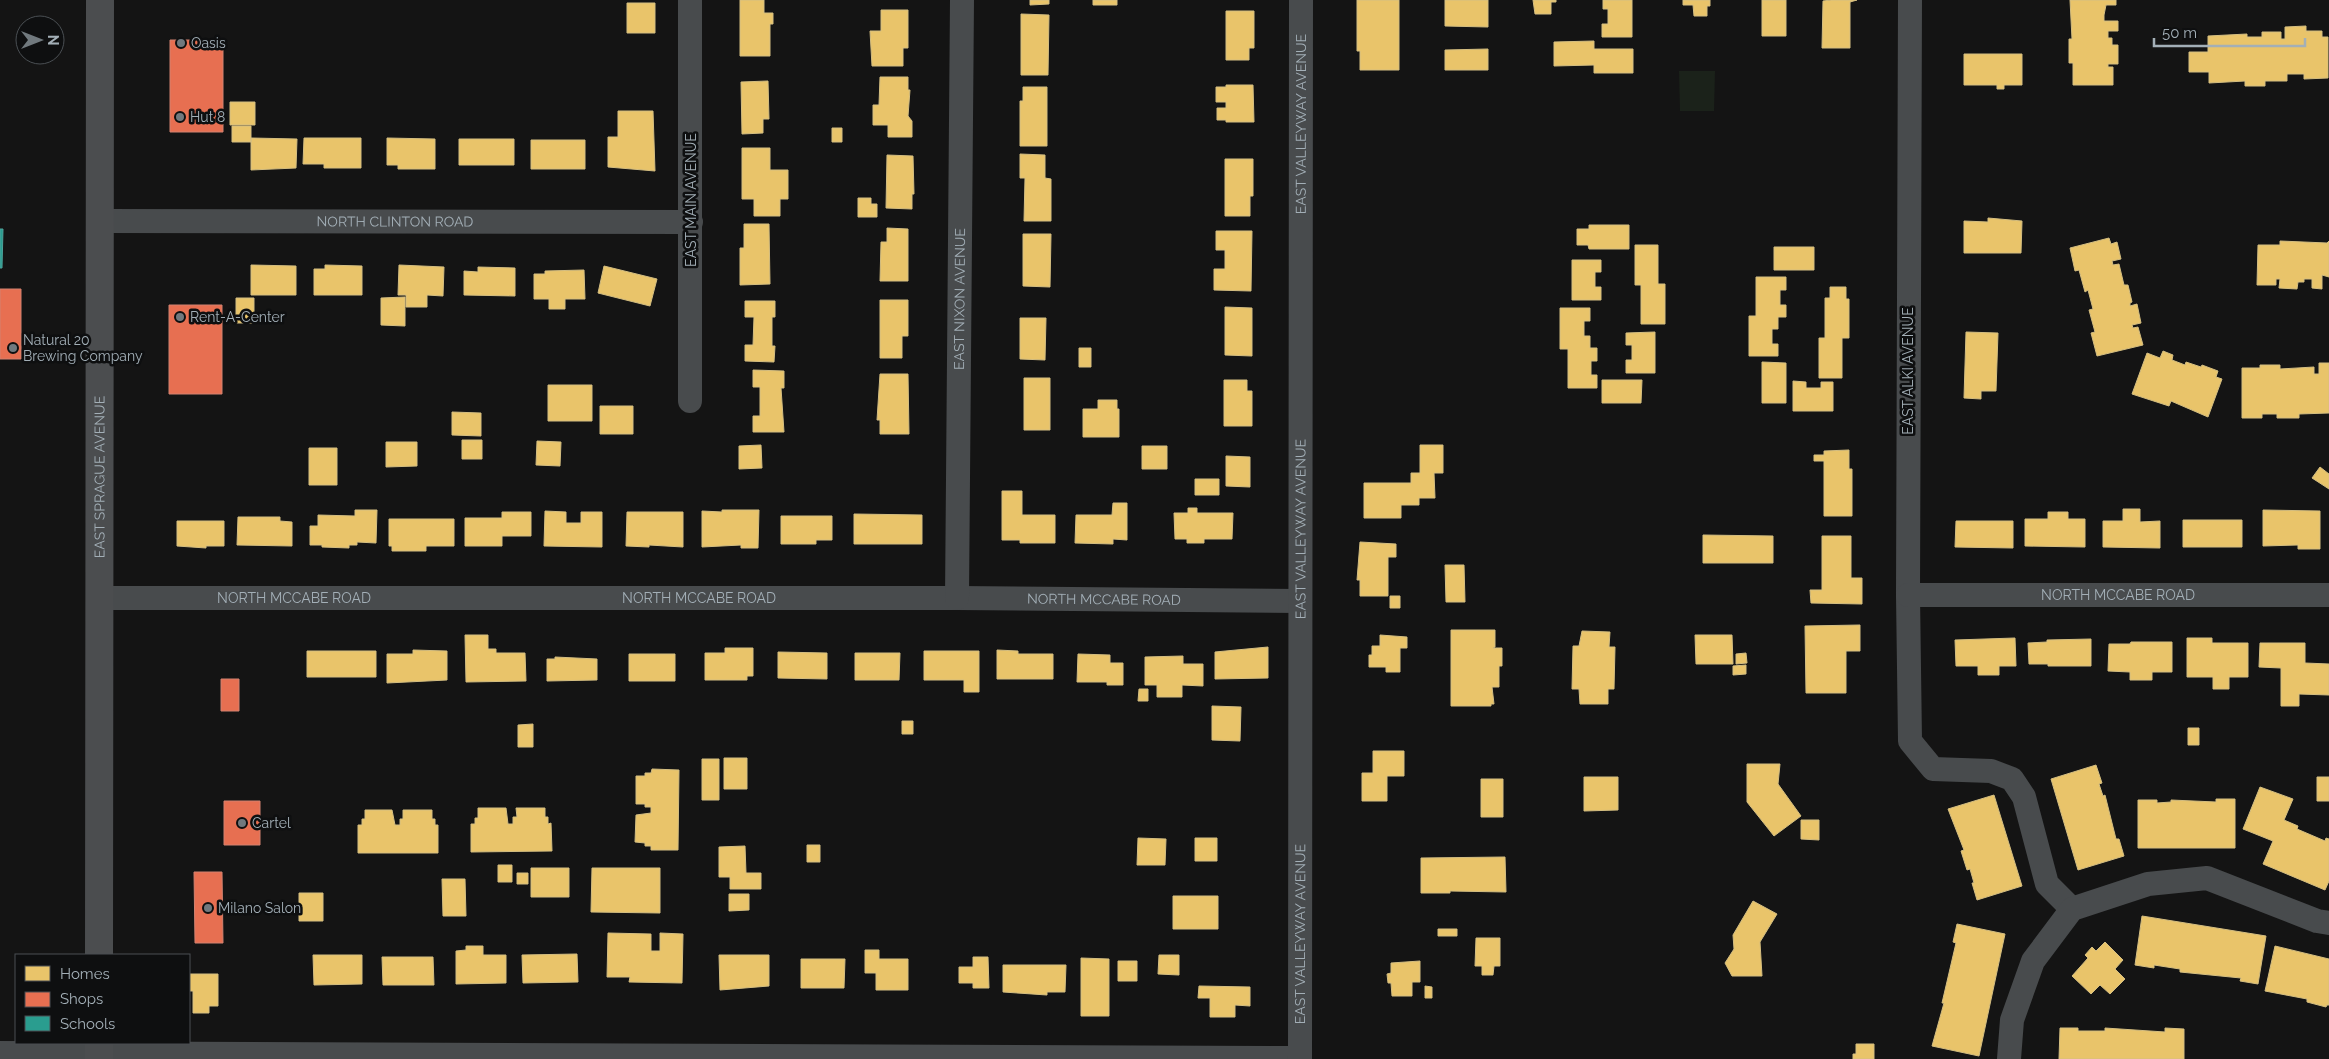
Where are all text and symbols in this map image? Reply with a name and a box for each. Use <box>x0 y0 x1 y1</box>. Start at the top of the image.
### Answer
north arrow <box>15 15 65 65</box>
scale bar <box>2154 15 2305 47</box>
text: 50 m <box>2162 24 2197 42</box>
street label: EAST VALLEYWAY AVENUE <box>1293 34 1309 214</box>
text: N <box>45 35 61 45</box>
place label: Oasis <box>191 35 226 51</box>
marker: Oasis <box>175 37 187 49</box>
place label: Hut 8 <box>190 109 225 125</box>
marker: Hut 8 <box>174 111 186 123</box>
street label: EAST MAIN AVENUE <box>683 133 699 267</box>
street label: NORTH CLINTON ROAD <box>317 213 473 230</box>
street label: EAST NIXON AVENUE <box>951 228 968 370</box>
street label: EAST ALKI AVENUE <box>1900 307 1916 435</box>
place label: Rent-A-Center <box>190 309 285 325</box>
marker: Rent-A-Center <box>174 311 186 323</box>
place label: Natural 20 Brewing Company <box>23 332 143 364</box>
marker: Natural 20 Brewing Company <box>7 342 19 354</box>
street label: EAST SPRAGUE AVENUE <box>91 396 108 558</box>
street label: EAST VALLEYWAY AVENUE <box>1292 439 1309 619</box>
street label: NORTH MCCABE ROAD <box>2041 587 2195 603</box>
street label: NORTH MCCABE ROAD <box>217 590 371 606</box>
street label: NORTH MCCABE ROAD <box>622 590 776 606</box>
street label: NORTH MCCABE ROAD <box>1027 591 1181 608</box>
place label: Cartel <box>252 815 291 831</box>
marker: Cartel <box>236 817 248 829</box>
street label: EAST VALLEYWAY AVENUE <box>1292 844 1308 1024</box>
place label: Milano Salon <box>218 900 301 916</box>
marker: Milano Salon <box>202 902 214 914</box>
legend <box>15 954 190 1044</box>
text: Homes <box>60 965 110 983</box>
text: Shops <box>60 990 103 1008</box>
text: Schools <box>60 1015 115 1033</box>

